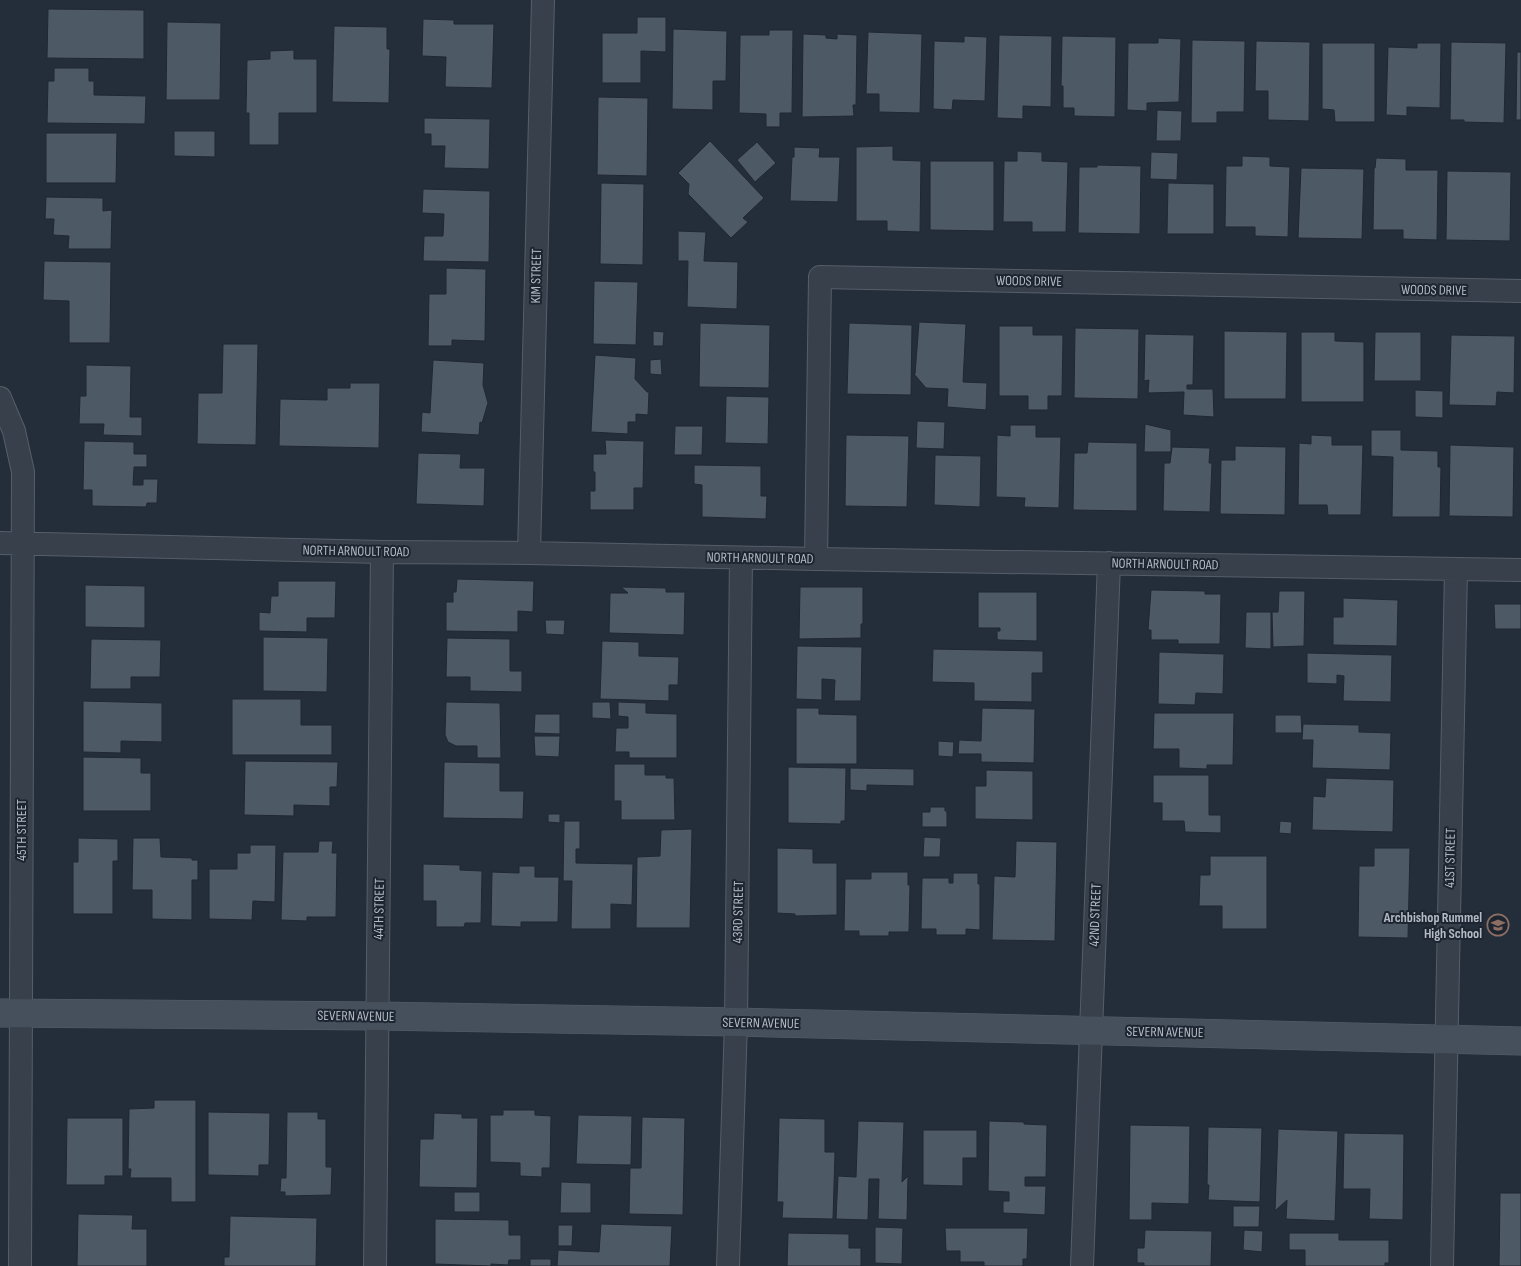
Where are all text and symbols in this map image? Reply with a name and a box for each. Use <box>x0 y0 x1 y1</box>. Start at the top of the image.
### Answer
street label: KIM STREET <box>527 248 545 304</box>
street label: WOODS DRIVE <box>996 272 1062 290</box>
street label: WOODS DRIVE <box>1401 281 1467 299</box>
street label: NORTH ARNOULT ROAD <box>302 542 410 560</box>
street label: NORTH ARNOULT ROAD <box>706 549 814 567</box>
street label: NORTH ARNOULT ROAD <box>1111 555 1219 573</box>
street label: 45TH STREET <box>13 799 30 861</box>
street label: 41ST STREET <box>1441 828 1459 888</box>
street label: 44TH STREET <box>370 878 388 940</box>
street label: 43RD STREET <box>729 880 747 943</box>
street label: 42ND STREET <box>1085 883 1105 947</box>
place label: Archbishop Rummel High School <box>1383 909 1482 942</box>
school or university icon: Archbishop Rummel High School <box>1486 913 1510 937</box>
street label: SEVERN AVENUE <box>317 1007 395 1025</box>
street label: SEVERN AVENUE <box>722 1014 800 1032</box>
street label: SEVERN AVENUE <box>1126 1023 1204 1041</box>

